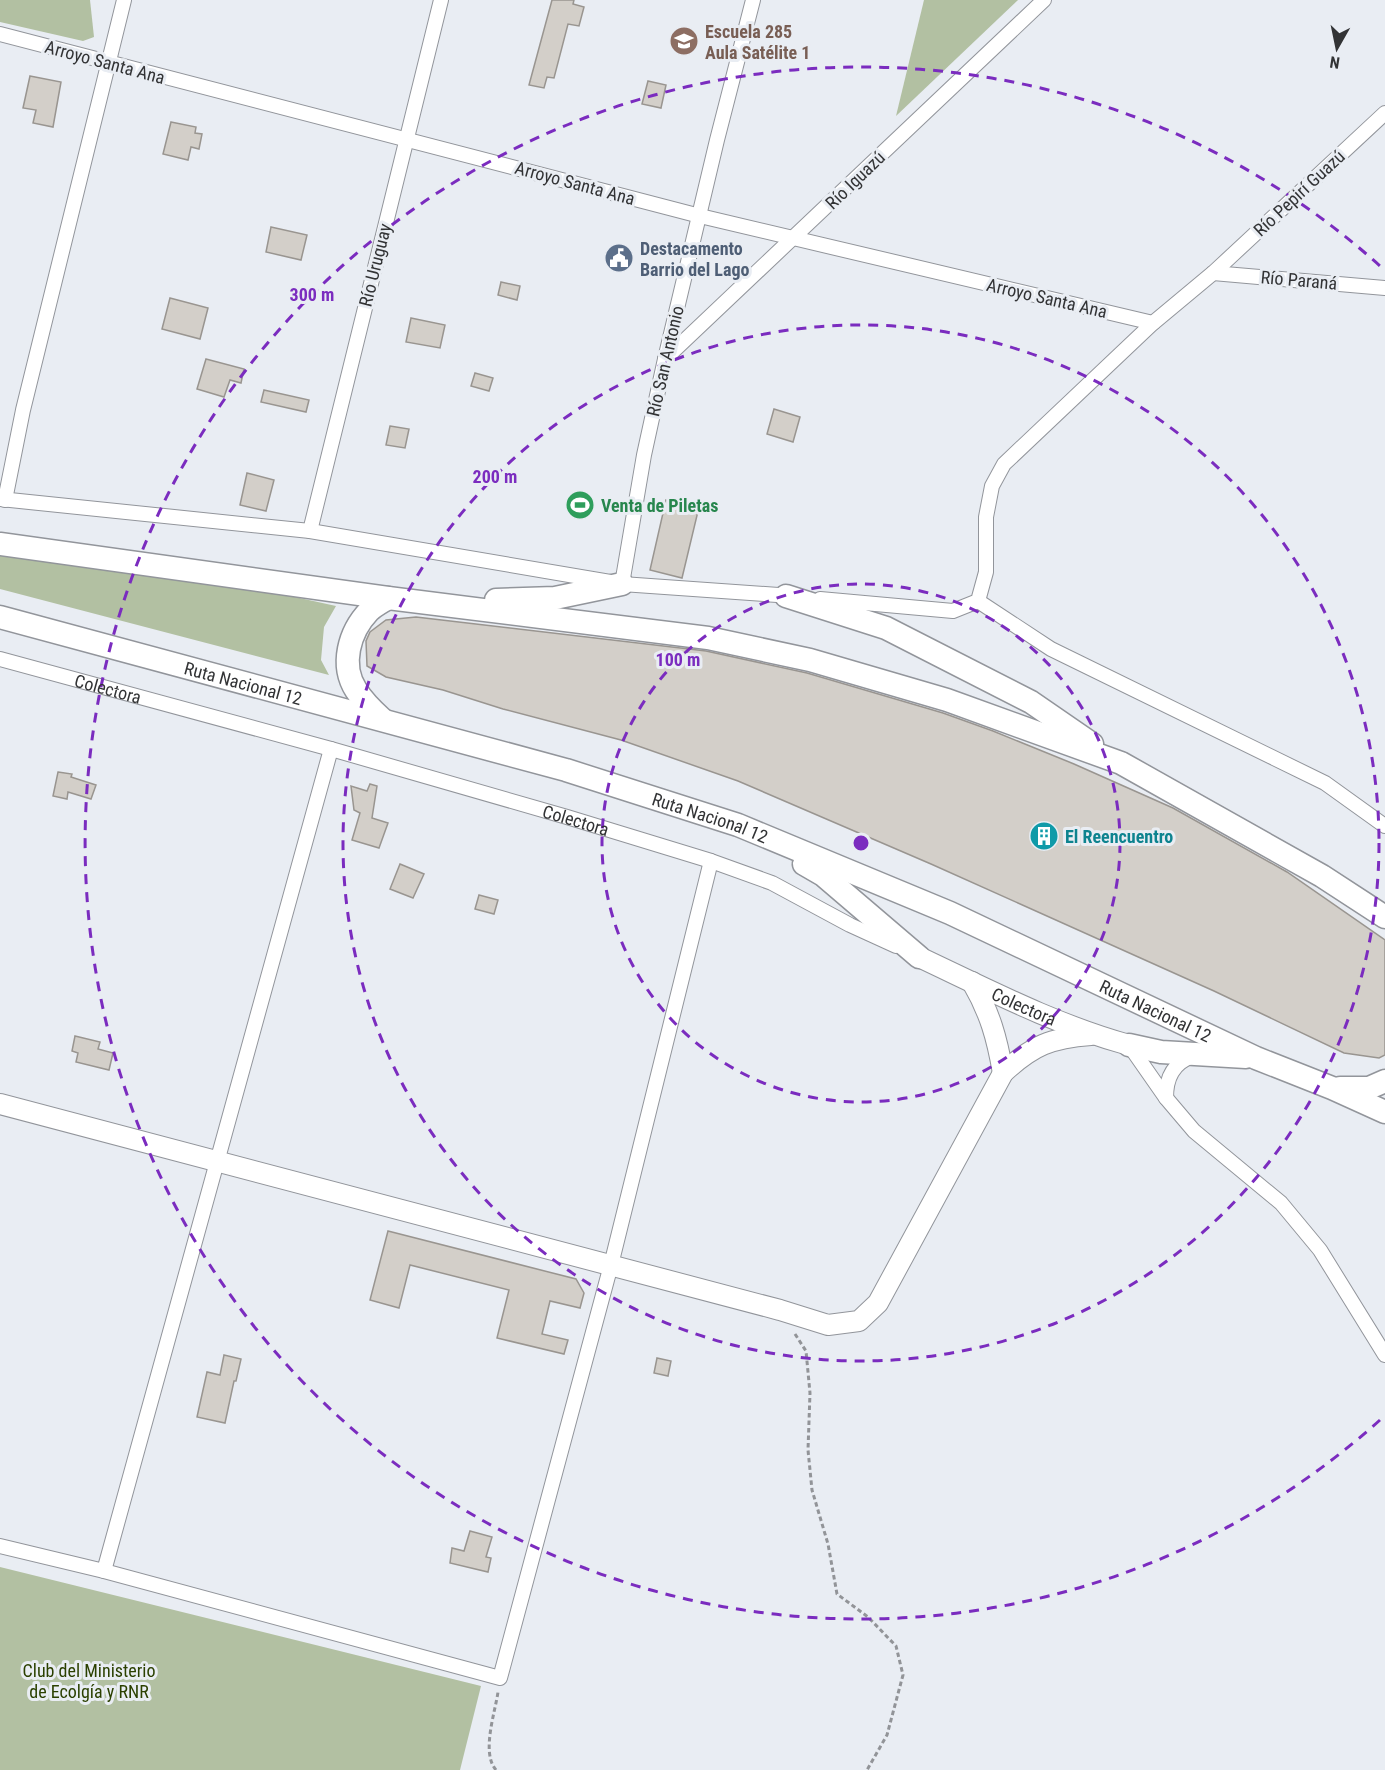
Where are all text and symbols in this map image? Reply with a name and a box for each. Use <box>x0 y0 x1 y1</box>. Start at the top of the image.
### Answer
north arrow <box>1307 18 1367 78</box>
place label: Escuela 285 Aula Satélite 1 <box>705 21 810 63</box>
school or university icon: Escuela 285 Aula Satélite 1 <box>668 25 700 57</box>
street label: Arroyo Santa Ana <box>43 36 167 88</box>
text: N <box>1328 52 1341 72</box>
street label: Río Pepirí Guazú <box>1249 146 1349 240</box>
street label: Río Iguazú <box>821 147 889 213</box>
street label: Arroyo Santa Ana <box>513 157 637 209</box>
street label: Río Uruguay <box>355 221 396 309</box>
place label: Destacamento Barrio del Lago <box>640 238 750 280</box>
public building icon: Destacamento Barrio del Lago <box>603 242 635 274</box>
street label: Río Paraná <box>1260 266 1338 294</box>
street label: Arroyo Santa Ana <box>985 274 1109 322</box>
text: 300 m <box>290 284 334 305</box>
street label: Río San Antonio <box>642 304 688 418</box>
text: 200 m <box>473 466 517 487</box>
sports icon: Venta de Piletas <box>564 489 596 521</box>
place label: Venta de Piletas <box>601 495 718 516</box>
text: 100 m <box>656 649 700 670</box>
street label: Ruta Nacional 12 <box>182 657 305 709</box>
street label: Colectora <box>72 669 144 707</box>
street label: Ruta Nacional 12 <box>650 788 771 847</box>
street label: Colectora <box>540 800 612 840</box>
building icon: El Reencuentro <box>1028 820 1060 852</box>
place label: El Reencuentro <box>1065 826 1173 847</box>
centre of rings <box>851 833 871 853</box>
street label: Ruta Nacional 12 <box>1096 975 1215 1046</box>
street label: Colectora <box>989 983 1059 1029</box>
park label: Club del Ministerio de Ecolgía y RNR <box>23 1660 155 1702</box>

